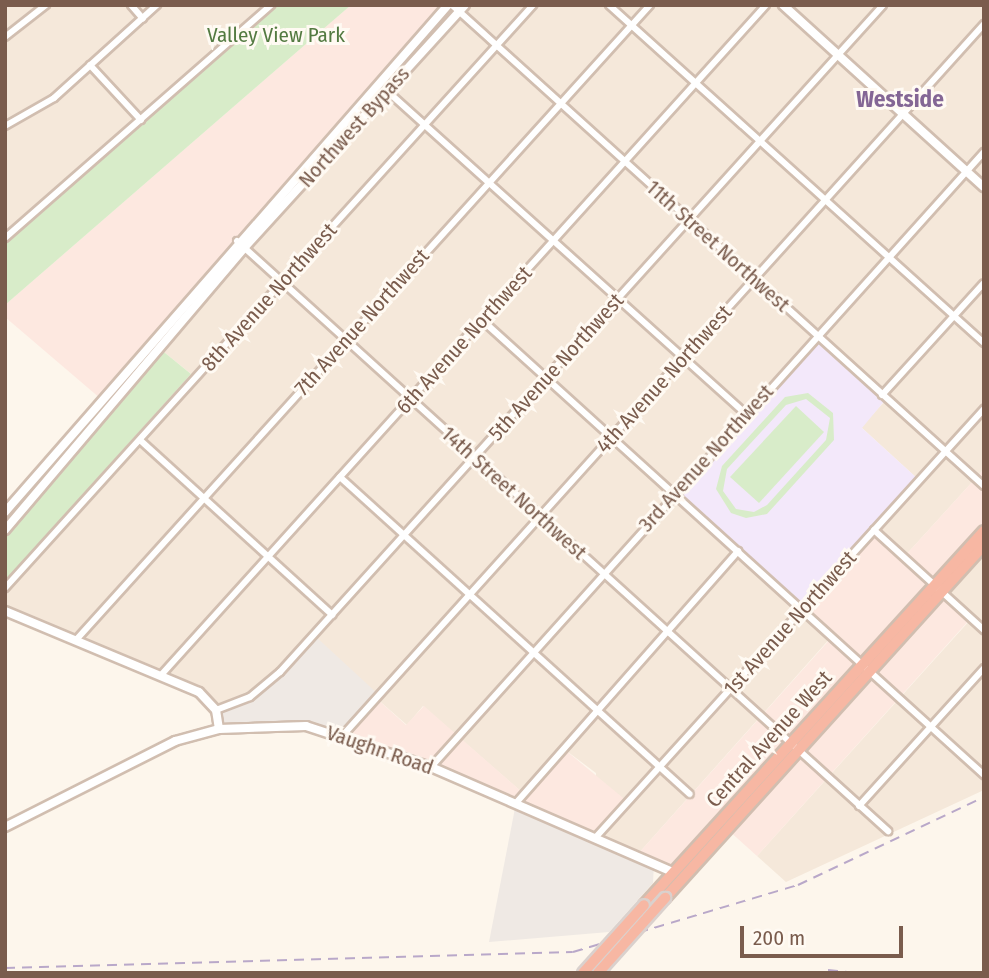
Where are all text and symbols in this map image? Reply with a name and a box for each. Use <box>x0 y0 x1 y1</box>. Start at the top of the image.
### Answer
park label: Valley View Park <box>207 22 345 48</box>
street label: Northwest Bypass <box>293 61 415 193</box>
district label: Westside <box>856 85 944 113</box>
street label: 11th Street Northwest <box>641 175 795 317</box>
street label: 8th Avenue Northwest <box>196 218 342 376</box>
street label: 7th Avenue Northwest <box>290 244 434 400</box>
street label: 6th Avenue Northwest <box>391 261 537 419</box>
street label: 5th Avenue Northwest <box>483 288 629 446</box>
street label: 4th Avenue Northwest <box>591 300 737 458</box>
street label: 3rd Avenue Northwest <box>633 379 779 537</box>
street label: 14th Street Northwest <box>436 421 592 565</box>
street label: 1st Avenue Northwest <box>718 545 862 701</box>
street label: Central Avenue West <box>701 665 837 813</box>
street label: Vaughn Road <box>323 720 437 780</box>
scale bar <box>744 912 907 956</box>
text: 200 m <box>753 925 805 951</box>

